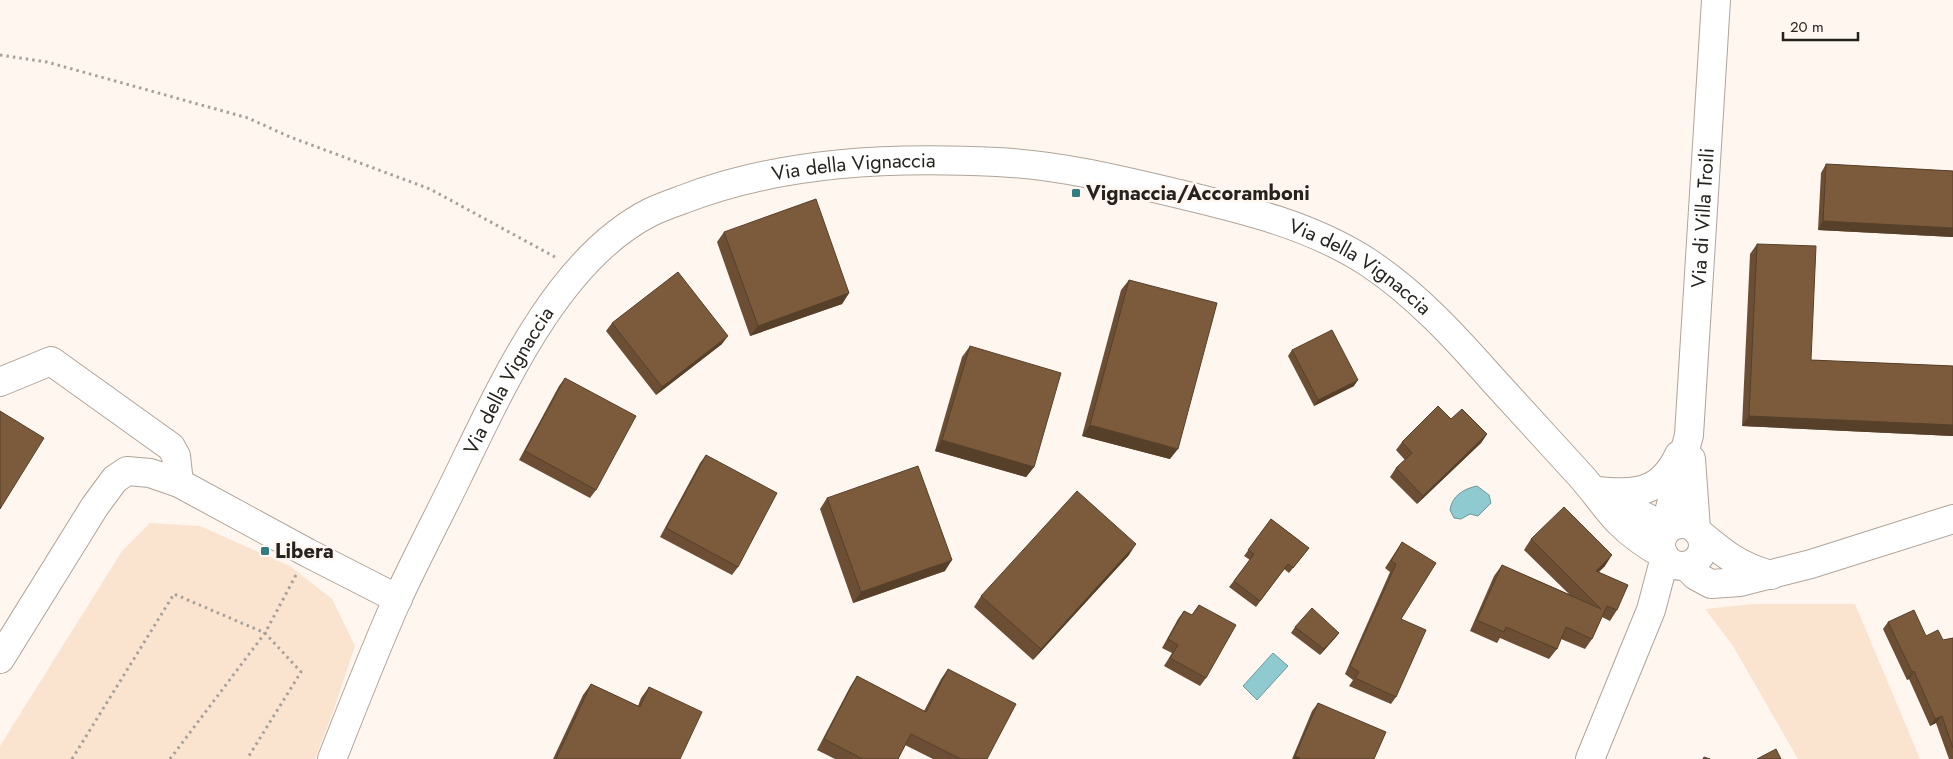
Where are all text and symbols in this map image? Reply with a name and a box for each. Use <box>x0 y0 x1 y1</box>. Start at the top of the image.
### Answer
scale bar <box>1783 10 1858 42</box>
text: 20 m <box>1790 16 1824 38</box>
street label: Via della Vignaccia <box>769 146 936 189</box>
street label: Via di Villa Troili <box>1684 147 1722 289</box>
place label: Vignaccia/Accoramboni <box>1085 179 1310 208</box>
marker: Vignaccia/Accoramboni <box>1070 187 1082 199</box>
street label: Via della Vignaccia <box>1285 212 1438 322</box>
street label: Via della Vignaccia <box>457 301 561 459</box>
place label: Libera <box>275 537 334 566</box>
marker: Libera <box>259 545 271 557</box>

